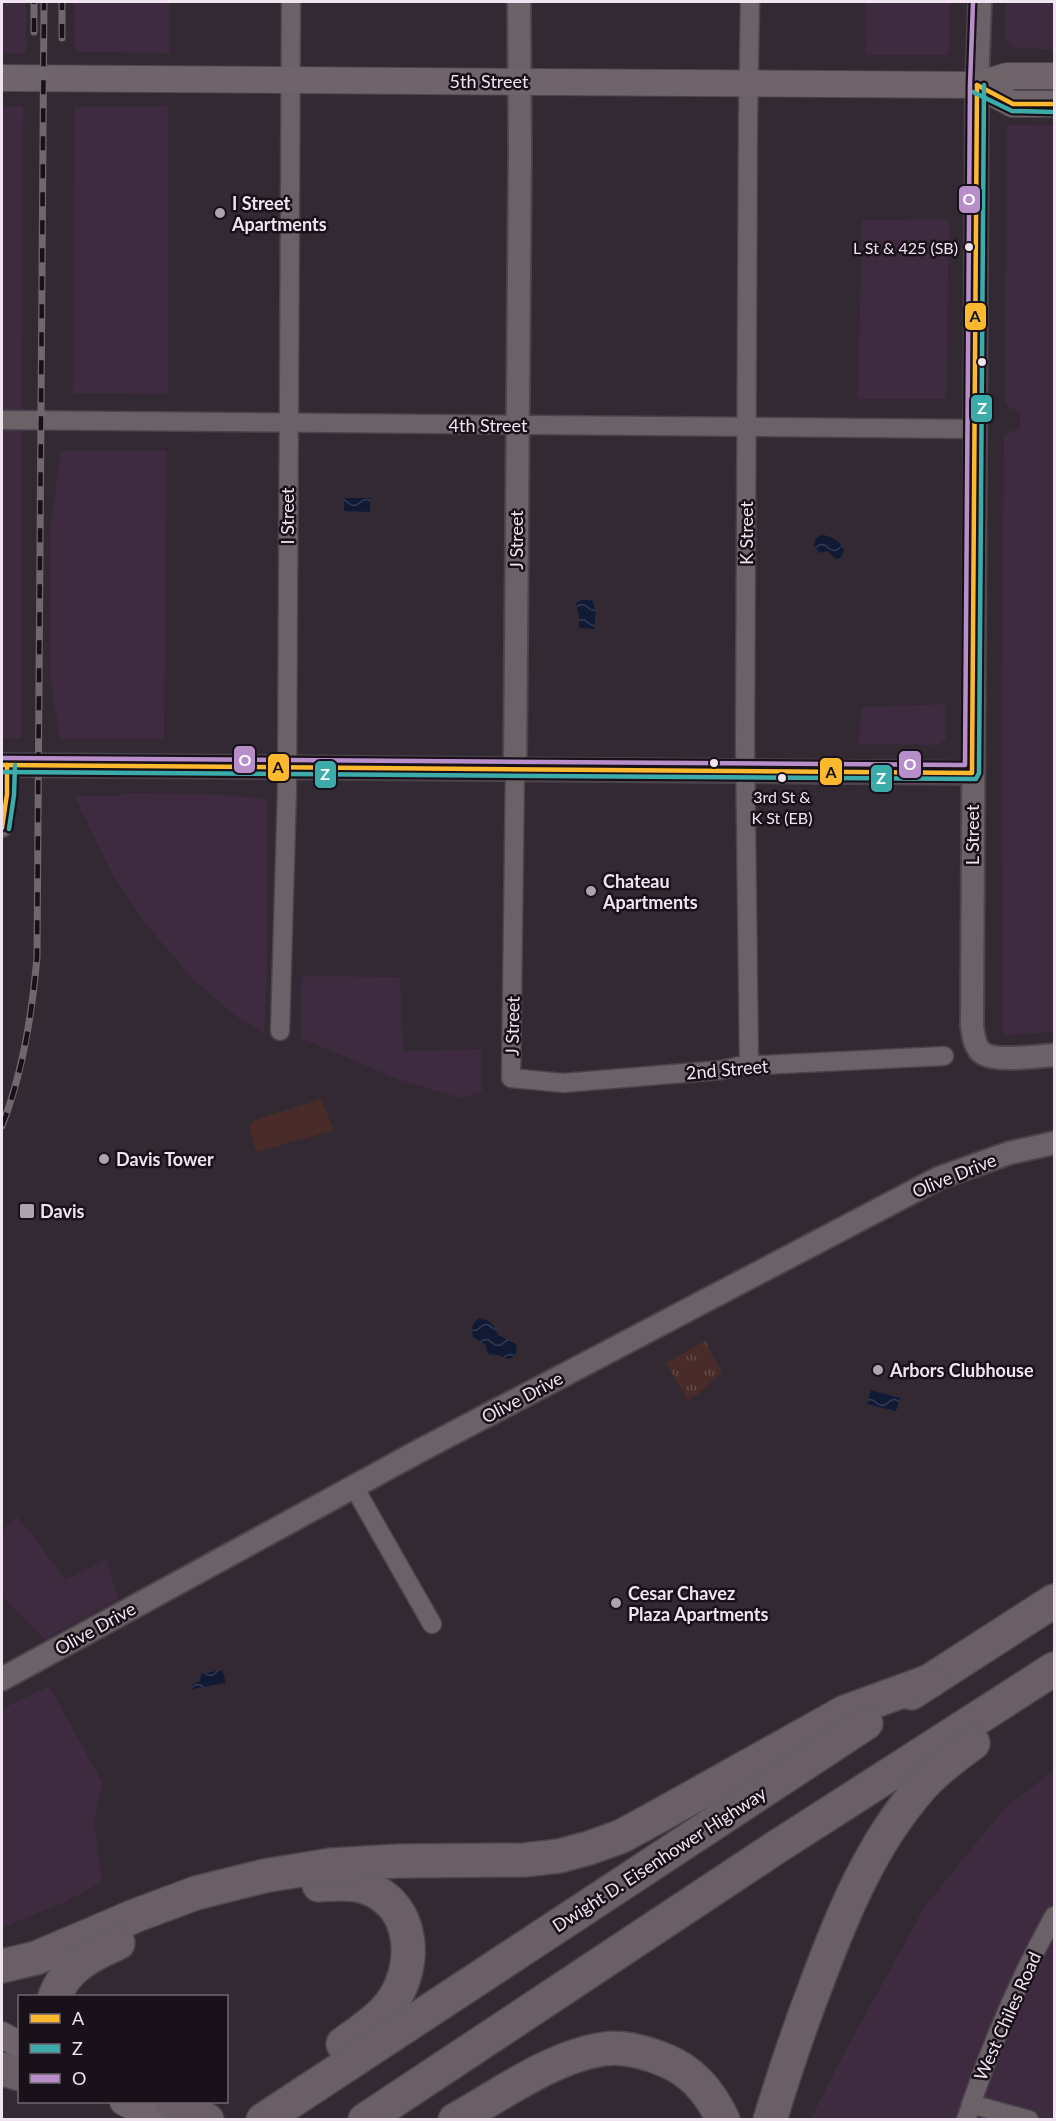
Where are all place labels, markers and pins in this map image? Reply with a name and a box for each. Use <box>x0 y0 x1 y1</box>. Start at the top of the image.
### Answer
place label: I Street Apartments <box>231 192 327 235</box>
marker: I Street Apartments <box>213 206 227 220</box>
place label: L St & 425 (SB) <box>853 238 958 257</box>
marker: L St & 425 (SB) <box>963 241 975 253</box>
unlabelled marker <box>976 356 988 368</box>
unlabelled marker <box>708 757 720 769</box>
marker: 3rd St & K St (EB) <box>776 772 788 784</box>
place label: 3rd St & K St (EB) <box>752 787 812 827</box>
place label: Chateau Apartments <box>602 870 698 913</box>
marker: Chateau Apartments <box>584 884 598 898</box>
place label: Davis Tower <box>116 1148 214 1170</box>
marker: Davis Tower <box>97 1152 111 1166</box>
place label: Davis <box>40 1200 84 1222</box>
marker: Davis <box>18 1202 36 1220</box>
place label: Arbors Clubhouse <box>889 1359 1034 1381</box>
marker: Arbors Clubhouse <box>871 1363 885 1377</box>
place label: Cesar Chavez Plaza Apartments <box>628 1582 769 1625</box>
marker: Cesar Chavez Plaza Apartments <box>609 1596 623 1610</box>

